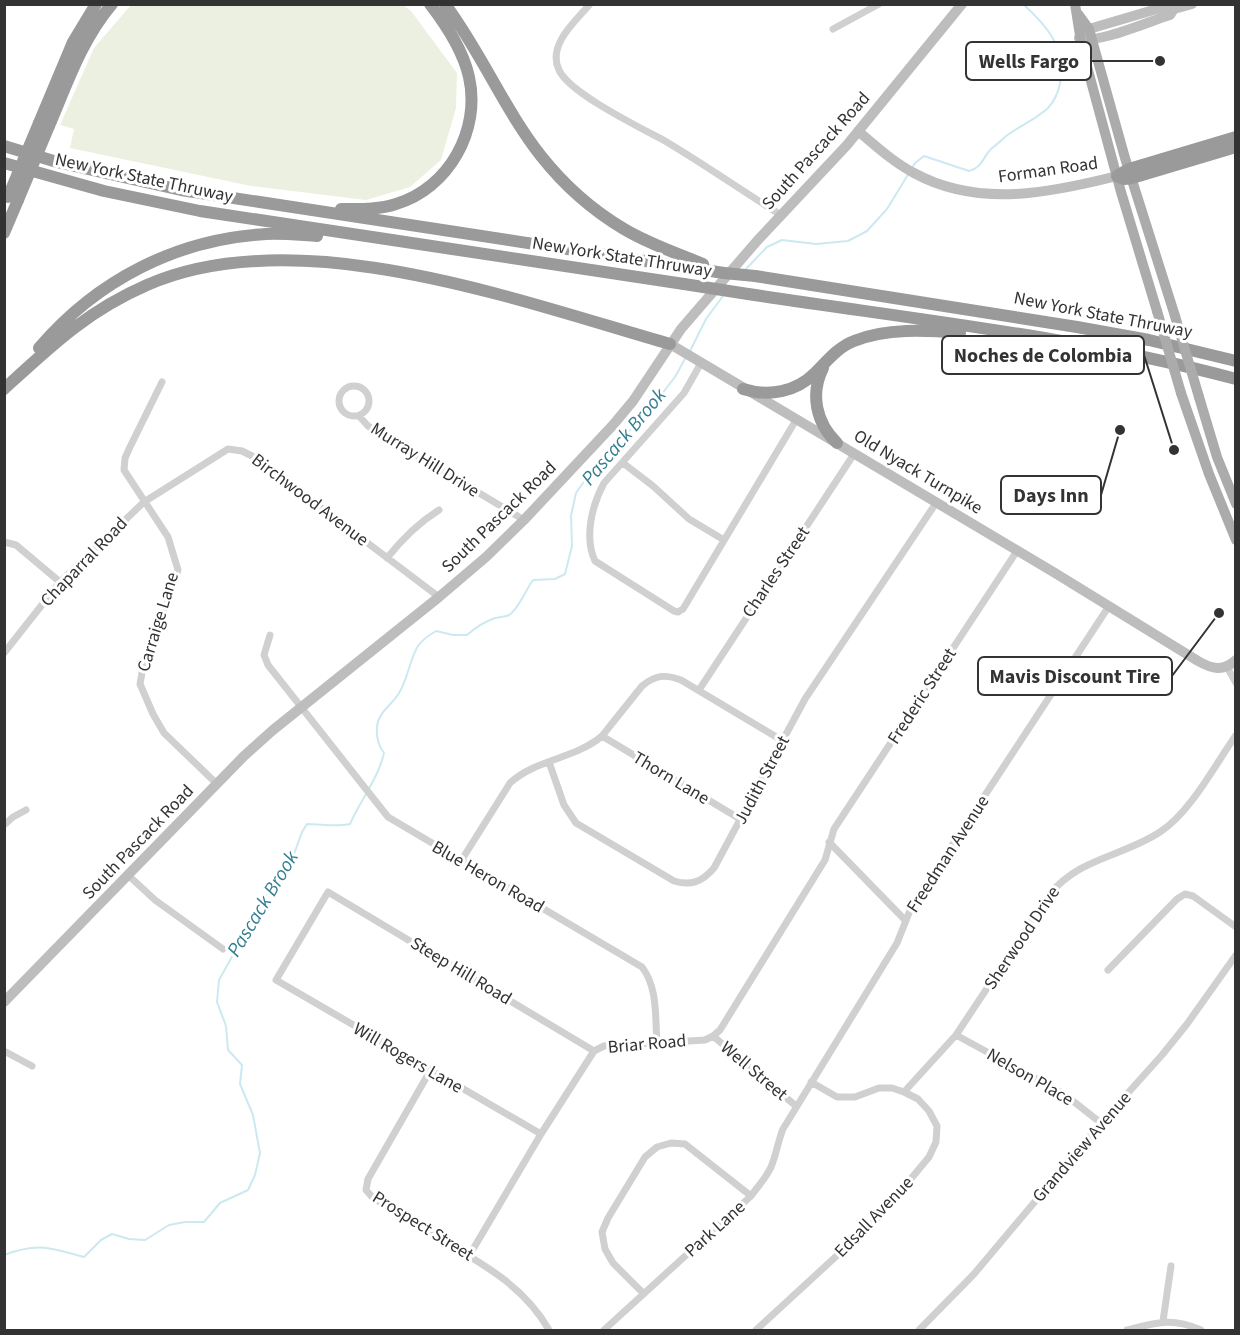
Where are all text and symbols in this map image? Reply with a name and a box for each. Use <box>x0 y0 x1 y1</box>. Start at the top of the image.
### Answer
callout: Wells Fargo <box>966 42 1091 80</box>
text: Wells Fargo <box>979 48 1079 76</box>
street label: South Pascack Road <box>756 86 876 216</box>
street label: New York State Thruway <box>53 147 236 209</box>
street label: Forman Road <box>996 151 1100 189</box>
street label: New York State Thruway <box>530 230 714 284</box>
street label: New York State Thruway <box>1012 285 1195 345</box>
callout: Noches de Colombia <box>942 336 1144 374</box>
text: Noches de Colombia <box>954 342 1132 370</box>
water label: Pascack Brook <box>575 382 673 492</box>
street label: Murray Hill Drive <box>366 417 484 503</box>
street label: Old Nyack Turnpike <box>849 424 987 520</box>
street label: Birchwood Avenue <box>246 448 374 552</box>
street label: South Pascack Road <box>436 456 562 578</box>
callout: Days Inn <box>1001 476 1101 514</box>
text: Days Inn <box>1013 482 1089 510</box>
street label: Chaparral Road <box>35 512 133 612</box>
street label: Charles Street <box>736 521 816 623</box>
street label: Carraige Lane <box>131 569 185 675</box>
street label: Frederic Street <box>882 643 962 749</box>
callout: Mavis Discount Tire <box>978 657 1172 695</box>
text: Mavis Discount Tire <box>990 663 1160 691</box>
street label: Judith Street <box>728 731 796 829</box>
street label: Thorn Lane <box>628 745 714 811</box>
street label: South Pascack Road <box>77 779 199 905</box>
street label: Freedman Avenue <box>901 790 995 918</box>
street label: Blue Heron Road <box>427 835 549 919</box>
water label: Pascack Brook <box>220 845 306 962</box>
street label: Sherwood Drive <box>978 881 1066 995</box>
street label: Steep Hill Road <box>406 931 516 1011</box>
street label: Will Rogers Lane <box>349 1016 468 1100</box>
street label: Briar Road <box>607 1028 687 1060</box>
street label: Well Street <box>715 1035 793 1107</box>
street label: Nelson Place <box>982 1042 1078 1112</box>
street label: Grandview Avenue <box>1027 1086 1137 1208</box>
street label: Edsall Avenue <box>829 1171 919 1263</box>
street label: Prospect Street <box>368 1185 478 1267</box>
street label: Park Lane <box>679 1195 751 1263</box>

